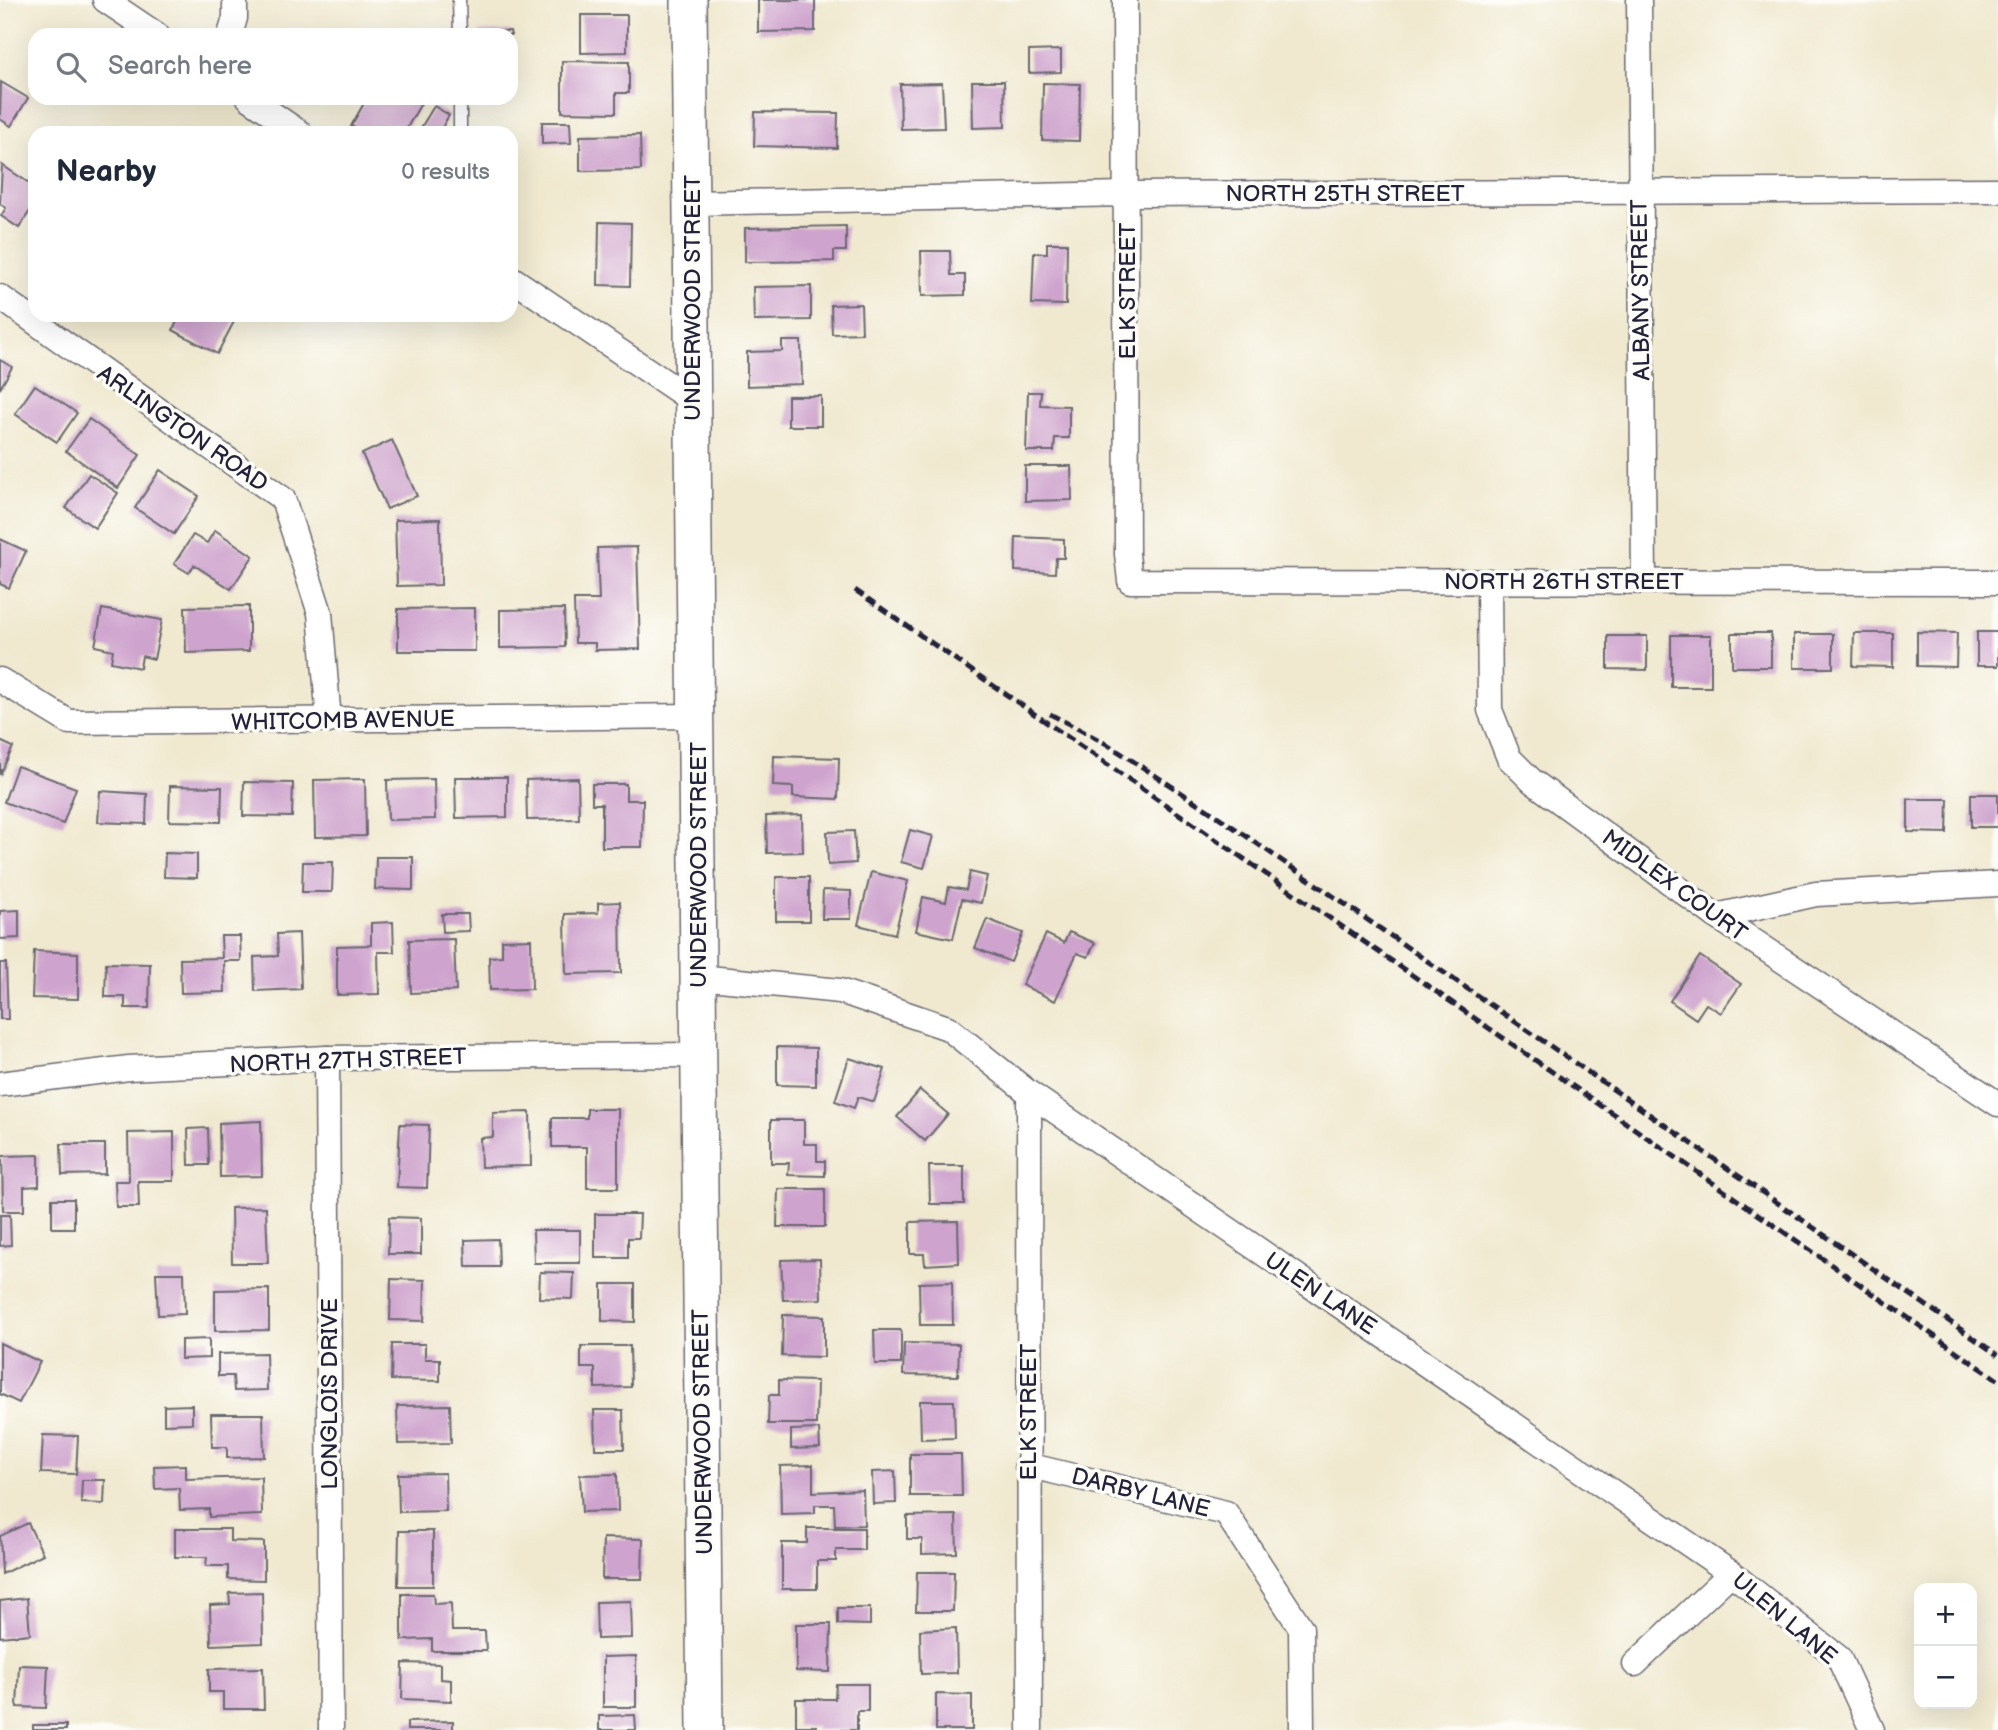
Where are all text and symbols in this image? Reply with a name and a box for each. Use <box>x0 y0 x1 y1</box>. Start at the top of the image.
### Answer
search box <box>28 28 518 105</box>
icon: search <box>52 48 90 86</box>
text: Search here <box>108 51 252 82</box>
text: Nearby <box>56 154 156 190</box>
text: 0 results <box>401 158 490 186</box>
street label: UNDERWOOD STREET <box>679 175 707 421</box>
street label: NORTH 25TH STREET <box>1226 180 1465 208</box>
street label: ALBANY STREET <box>1625 199 1657 381</box>
street label: ELK STREET <box>1114 222 1142 359</box>
street label: ARLINGTON ROAD <box>92 359 273 498</box>
street label: NORTH 26TH STREET <box>1444 568 1684 596</box>
street label: WHITCOMB AVENUE <box>231 705 455 737</box>
street label: UNDERWOOD STREET <box>685 742 713 988</box>
street label: MIDLEX COURT <box>1597 824 1752 948</box>
street label: NORTH 27TH STREET <box>229 1043 467 1079</box>
street label: ULEN LANE <box>1259 1246 1382 1341</box>
street label: LONGLOIS DRIVE <box>316 1298 344 1490</box>
street label: UNDERWOOD STREET <box>687 1309 719 1555</box>
street label: ELK STREET <box>1015 1343 1043 1480</box>
street label: DARBY LANE <box>1069 1462 1213 1524</box>
street label: ULEN LANE <box>1726 1567 1843 1671</box>
map controls <box>1914 1583 1977 1709</box>
button: + <box>1914 1583 1977 1646</box>
button: − <box>1914 1646 1977 1709</box>

